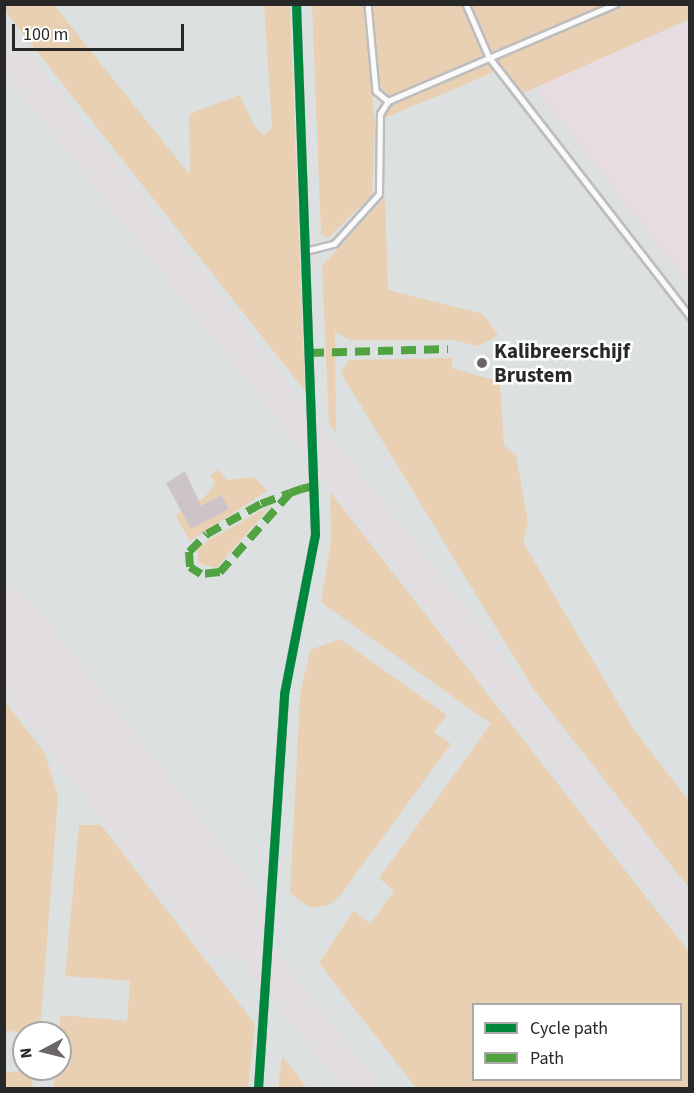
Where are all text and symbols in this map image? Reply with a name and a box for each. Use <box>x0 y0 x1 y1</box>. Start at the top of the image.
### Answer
scale bar <box>15 12 188 50</box>
text: 100 m <box>23 22 68 47</box>
place label: Kalibreerschijf Brustem <box>494 338 630 388</box>
marker: Kalibreerschijf Brustem <box>475 356 489 370</box>
legend <box>472 1003 682 1081</box>
text: Cycle path <box>530 1016 608 1041</box>
north arrow <box>12 1021 72 1081</box>
text: N <box>15 1046 38 1060</box>
text: Path <box>530 1046 564 1071</box>

